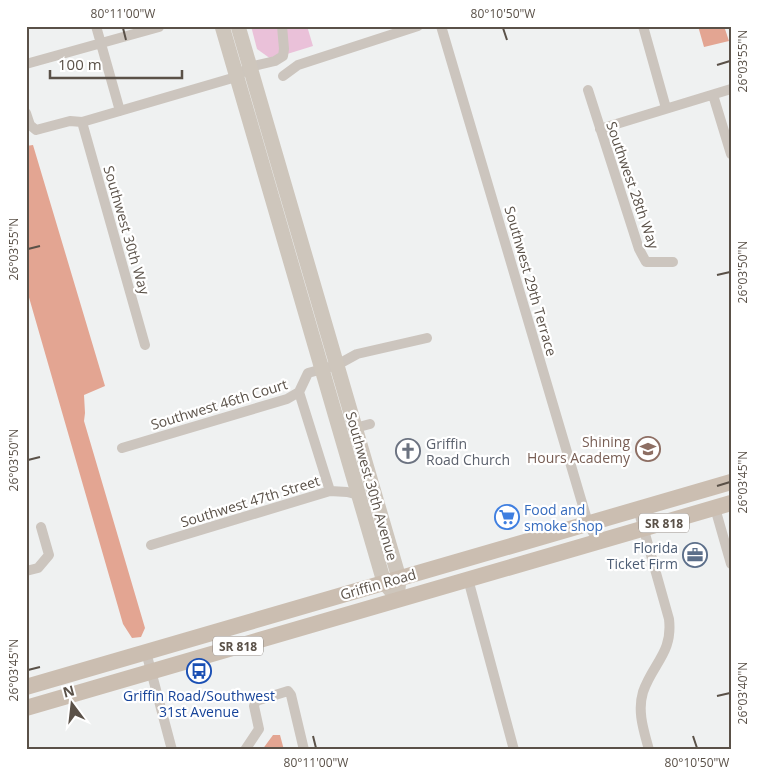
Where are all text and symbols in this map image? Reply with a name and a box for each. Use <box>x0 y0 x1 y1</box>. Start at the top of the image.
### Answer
text: 80°11'00"W <box>91 5 155 22</box>
text: 80°10'50"W <box>471 5 535 22</box>
text: 26°03'55"N <box>734 30 751 92</box>
scale bar <box>50 48 182 80</box>
text: 100 m <box>58 54 102 74</box>
street label: Southwest 28th Way <box>602 119 664 252</box>
street label: Southwest 30th Way <box>100 163 155 298</box>
street label: Southwest 29th Terrace <box>501 204 562 358</box>
text: 26°03'55"N <box>5 218 22 280</box>
text: 26°03'50"N <box>734 241 751 303</box>
street label: Southwest 46th Court <box>148 374 290 434</box>
street label: Southwest 30th Avenue <box>342 409 402 563</box>
text: 26°03'50"N <box>5 429 22 491</box>
place label: Shining Hours Academy <box>527 432 631 467</box>
place label: Griffin Road Church <box>426 434 510 469</box>
school or university icon: Shining Hours Academy <box>635 436 661 462</box>
church icon: Griffin Road Church <box>395 438 421 464</box>
text: 26°03'45"N <box>734 451 751 513</box>
street label: Southwest 47th Street <box>178 471 322 531</box>
place label: Food and smoke shop <box>524 500 603 535</box>
supermarket icon: Food and smoke shop <box>494 504 520 530</box>
road number: SR 818 <box>639 514 689 532</box>
place label: Florida Ticket Firm <box>607 538 678 573</box>
office icon: Florida Ticket Firm <box>682 542 708 568</box>
street label: Griffin Road <box>338 564 418 604</box>
road number: SR 818 <box>213 636 263 656</box>
text: 26°03'45"N <box>5 639 22 701</box>
bus stop icon: Griffin Road/Southwest 31st Avenue <box>186 658 212 684</box>
text: 26°03'40"N <box>734 662 751 724</box>
north arrow <box>48 678 98 728</box>
text: N <box>61 680 76 702</box>
place label: Griffin Road/Southwest 31st Avenue <box>123 686 275 721</box>
text: 80°11'00"W <box>284 754 348 771</box>
text: 80°10'50"W <box>665 754 729 771</box>

